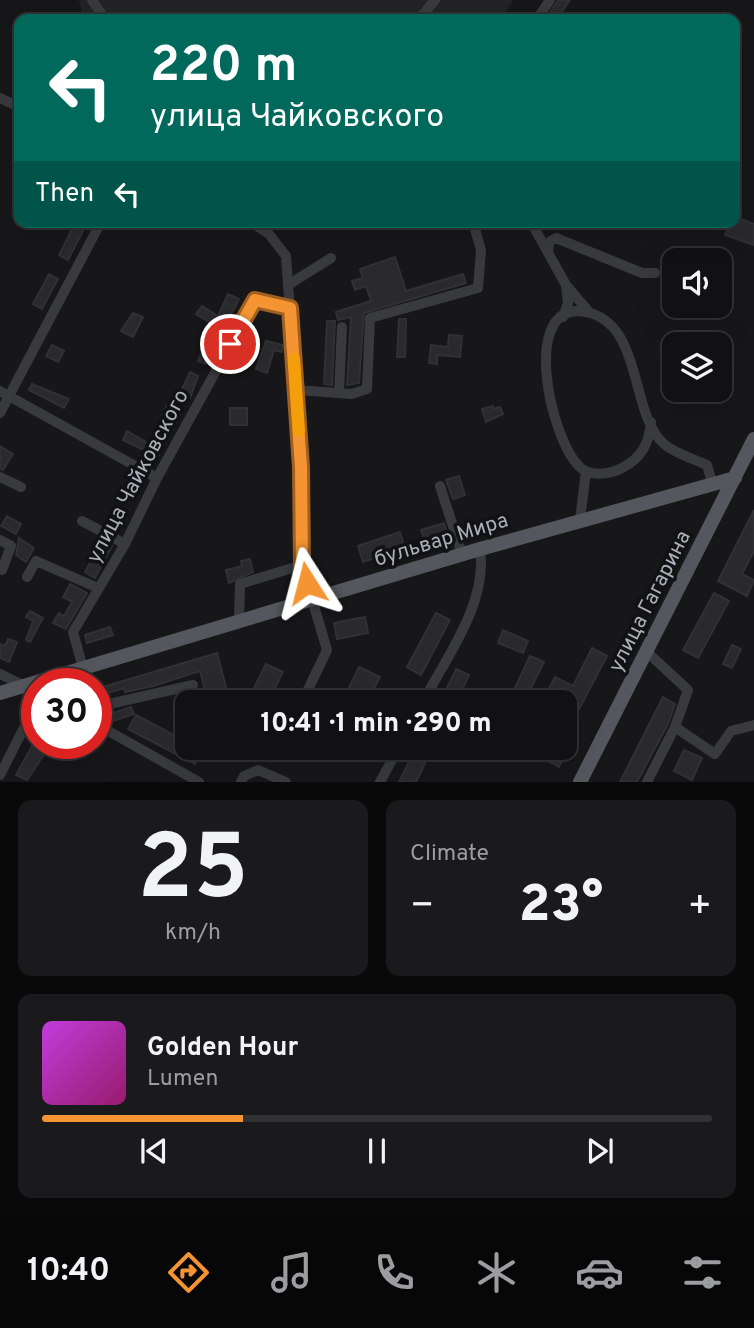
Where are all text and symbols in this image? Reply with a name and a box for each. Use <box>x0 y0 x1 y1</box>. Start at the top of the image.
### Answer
text: 220 m <box>150 37 297 99</box>
icon: left <box>35 42 126 133</box>
text: улица Чайковского <box>150 98 444 138</box>
icon: left <box>108 175 146 213</box>
text: Then <box>35 178 94 211</box>
map controls <box>662 248 732 402</box>
button: sound <box>662 248 732 318</box>
pin <box>200 314 260 374</box>
icon: arrive <box>211 325 249 363</box>
button: layers <box>662 332 732 402</box>
street label: улица Чайковского <box>81 385 196 568</box>
street label: бульвар Мира <box>371 507 512 574</box>
street label: улица Гагарина <box>603 526 698 677</box>
position arrow <box>270 546 344 620</box>
speed limit sign: 30 <box>21 668 112 759</box>
text: 10:41 · 1 min · 290 m <box>260 708 492 741</box>
text: 25 <box>137 816 249 931</box>
text: Climate <box>410 840 489 869</box>
text: 23° <box>519 874 603 940</box>
text: − <box>410 883 435 932</box>
text: + <box>687 883 712 932</box>
text: km/h <box>165 919 221 948</box>
text: Golden Hour <box>147 1032 298 1065</box>
text: Lumen <box>147 1065 218 1094</box>
icon: previous <box>135 1132 173 1170</box>
icon: pause <box>358 1132 396 1170</box>
icon: next <box>581 1132 619 1170</box>
icon: directions <box>164 1248 213 1297</box>
icon: music <box>267 1248 316 1297</box>
icon: phone <box>370 1248 419 1297</box>
icon: climate <box>472 1248 521 1297</box>
icon: car <box>575 1248 624 1297</box>
icon: filters <box>678 1248 727 1297</box>
text: 10:40 <box>27 1252 110 1292</box>

